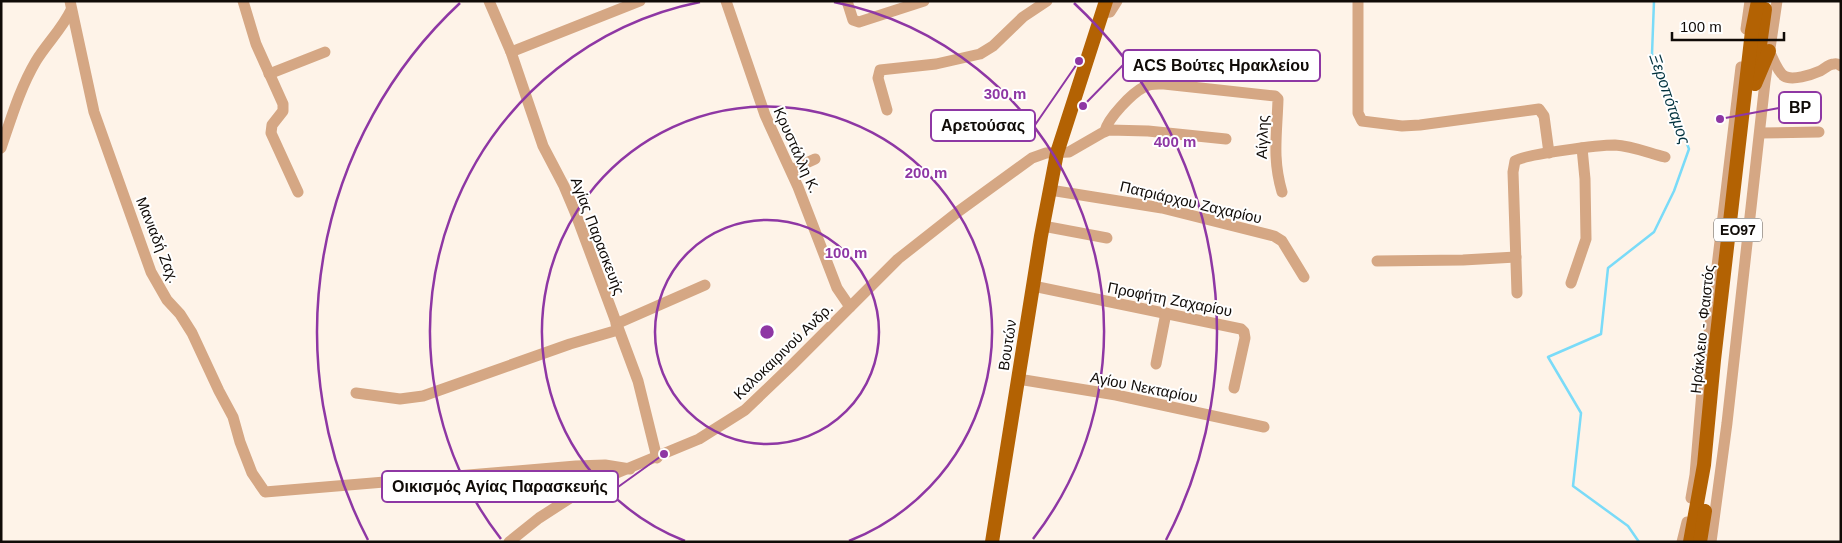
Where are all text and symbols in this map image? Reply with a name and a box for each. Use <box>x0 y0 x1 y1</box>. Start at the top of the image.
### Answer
scale bar <box>1672 10 1784 42</box>
text: 100 m <box>1680 18 1722 35</box>
callout: ACS Βούτες Ηρακλείου <box>1123 50 1320 81</box>
water label: Ξεροπόταμος <box>1646 50 1694 147</box>
text: ACS Βούτες Ηρακλείου <box>1133 57 1309 75</box>
text: 300 m <box>984 85 1026 102</box>
callout: BP <box>1779 92 1821 123</box>
text: BP <box>1789 99 1811 116</box>
street label: Κρυστάλλη Κ. <box>771 104 823 196</box>
callout: Αρετούσας <box>931 110 1035 141</box>
street label: Αίγλης <box>1253 115 1271 159</box>
text: Αρετούσας <box>941 117 1025 135</box>
text: 400 m <box>1154 133 1196 150</box>
text: 200 m <box>905 164 947 181</box>
street label: Αγίας Παρασκευής <box>568 175 628 297</box>
street label: Πατριάρχου Ζαχαρίου <box>1118 177 1264 227</box>
street label: Μανιαδή Ζαχ. <box>133 194 183 286</box>
road number: ΕΟ97 <box>1714 218 1762 242</box>
text: 100 m <box>825 244 867 261</box>
street label: Ηράκλειο - Φαιστός <box>1687 264 1717 394</box>
street label: Προφήτη Ζαχαρίου <box>1106 279 1234 319</box>
street label: Καλοκαιρινού Ανδρ. <box>730 299 836 403</box>
street label: Βουτών <box>995 318 1019 372</box>
centre of rings <box>758 323 776 341</box>
street label: Αγίου Νεκταρίου <box>1089 368 1199 406</box>
callout: Οικισμός Αγίας Παρασκευής <box>382 471 618 502</box>
text: Οικισμός Αγίας Παρασκευής <box>392 478 608 496</box>

